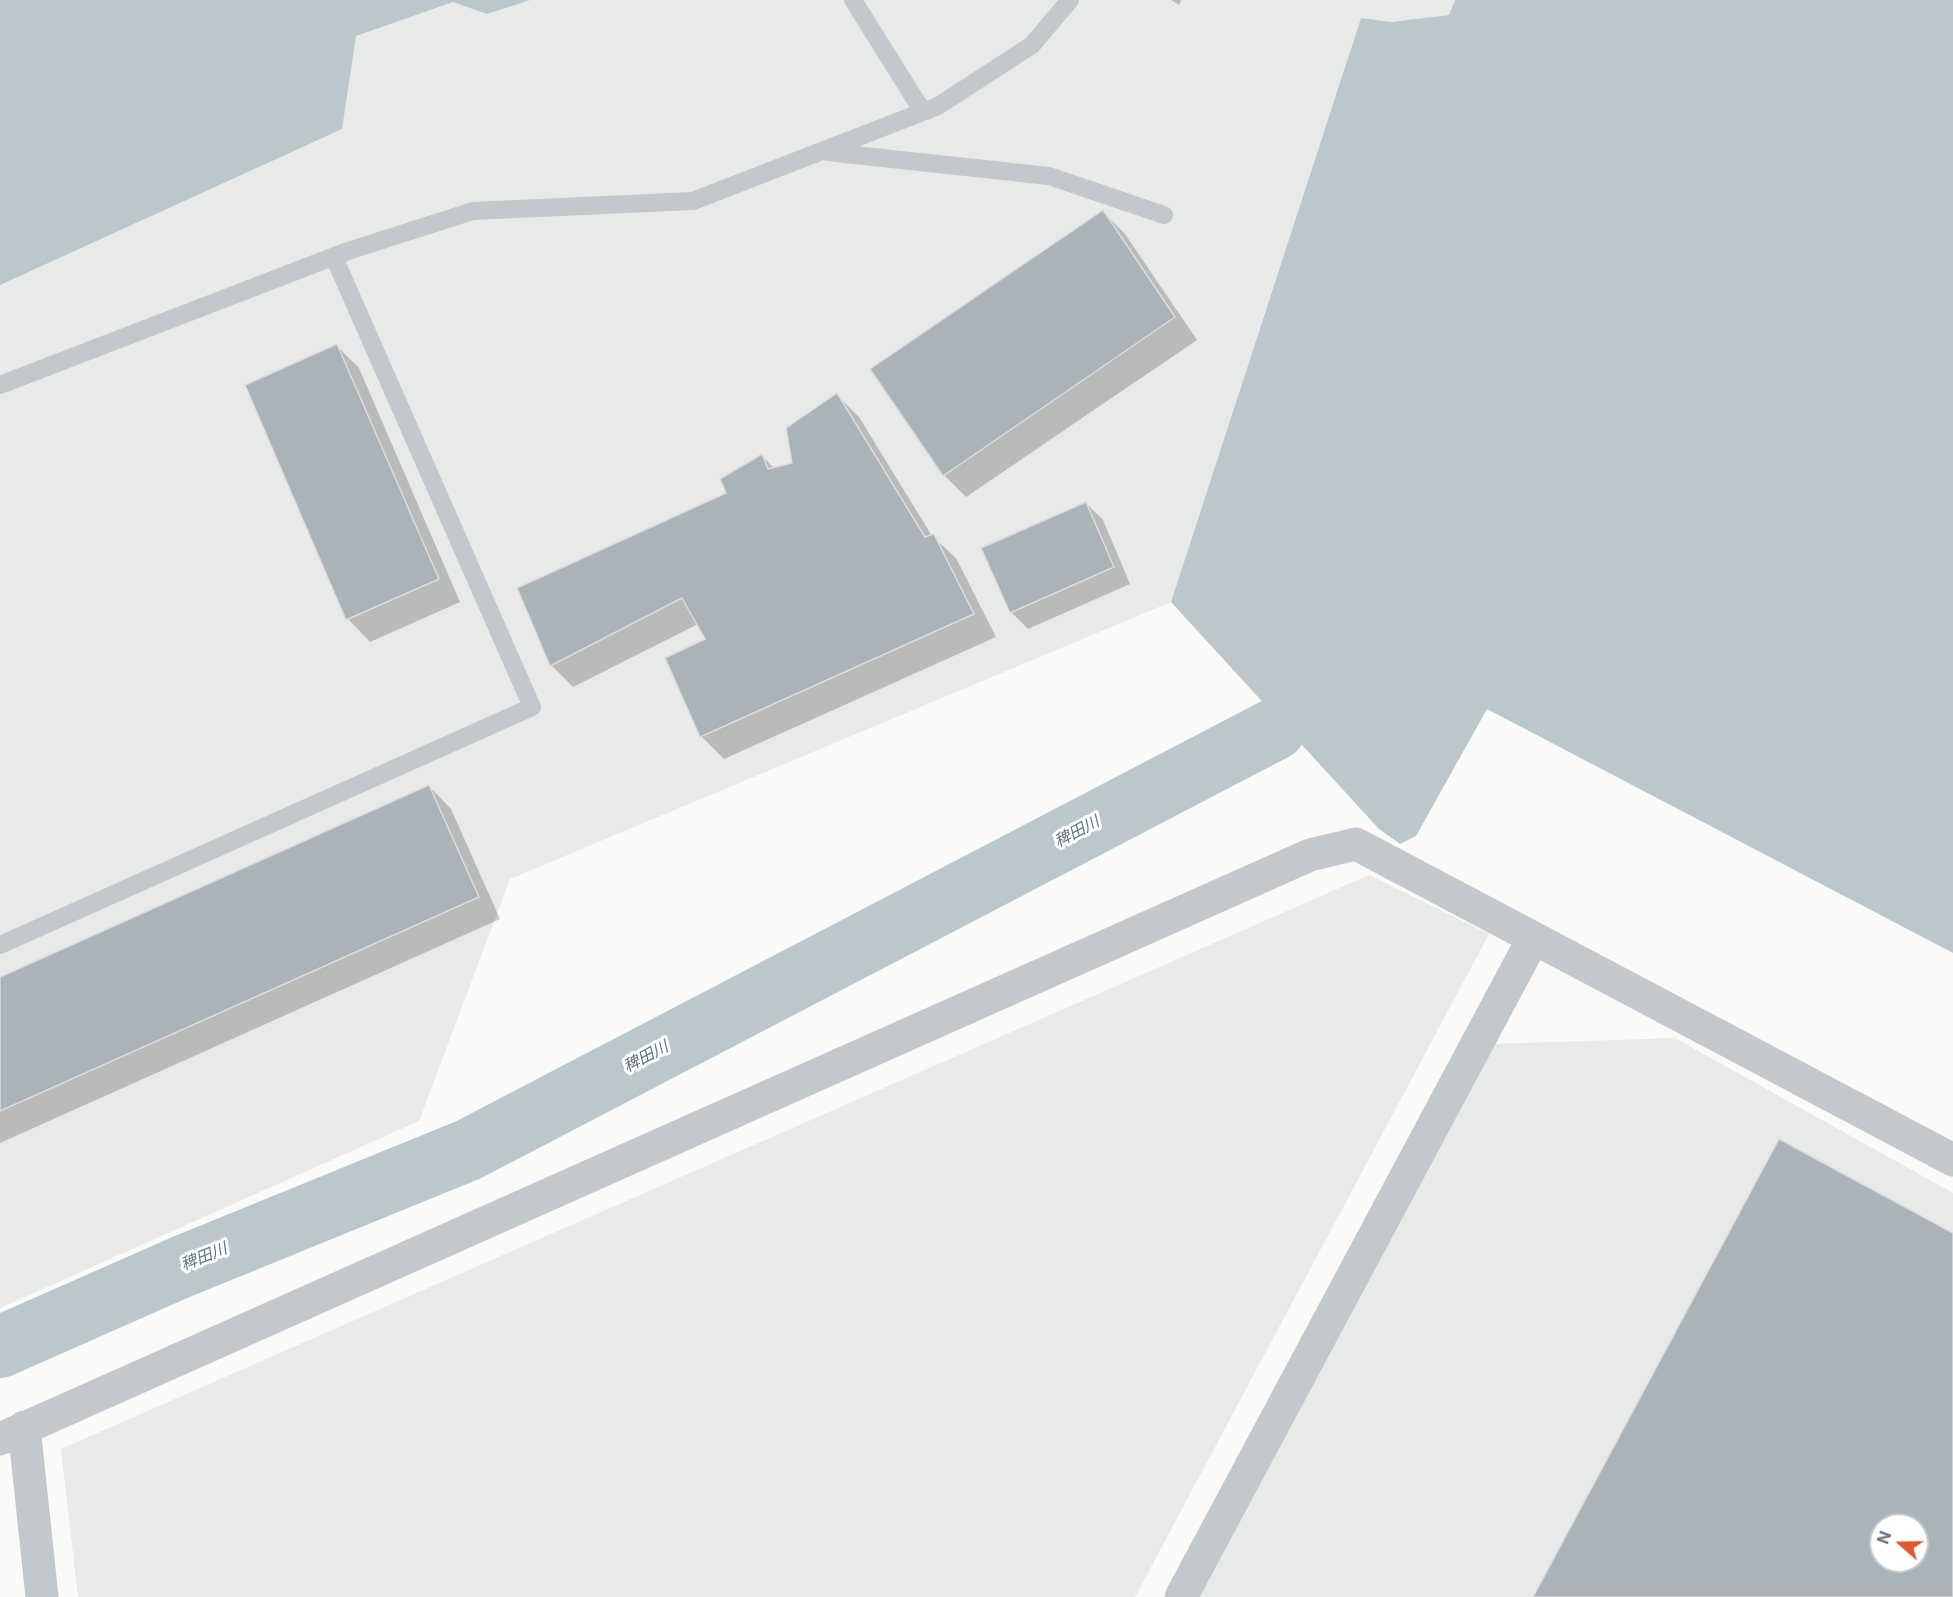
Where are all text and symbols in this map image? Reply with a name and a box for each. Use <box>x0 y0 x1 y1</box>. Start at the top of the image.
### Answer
water label: 稗田川 <box>1051 812 1103 852</box>
water label: 稗田川 <box>620 1037 672 1077</box>
water label: 稗田川 <box>178 1239 230 1275</box>
north arrow <box>1869 1513 1929 1573</box>
text: N <box>1872 1528 1895 1547</box>

